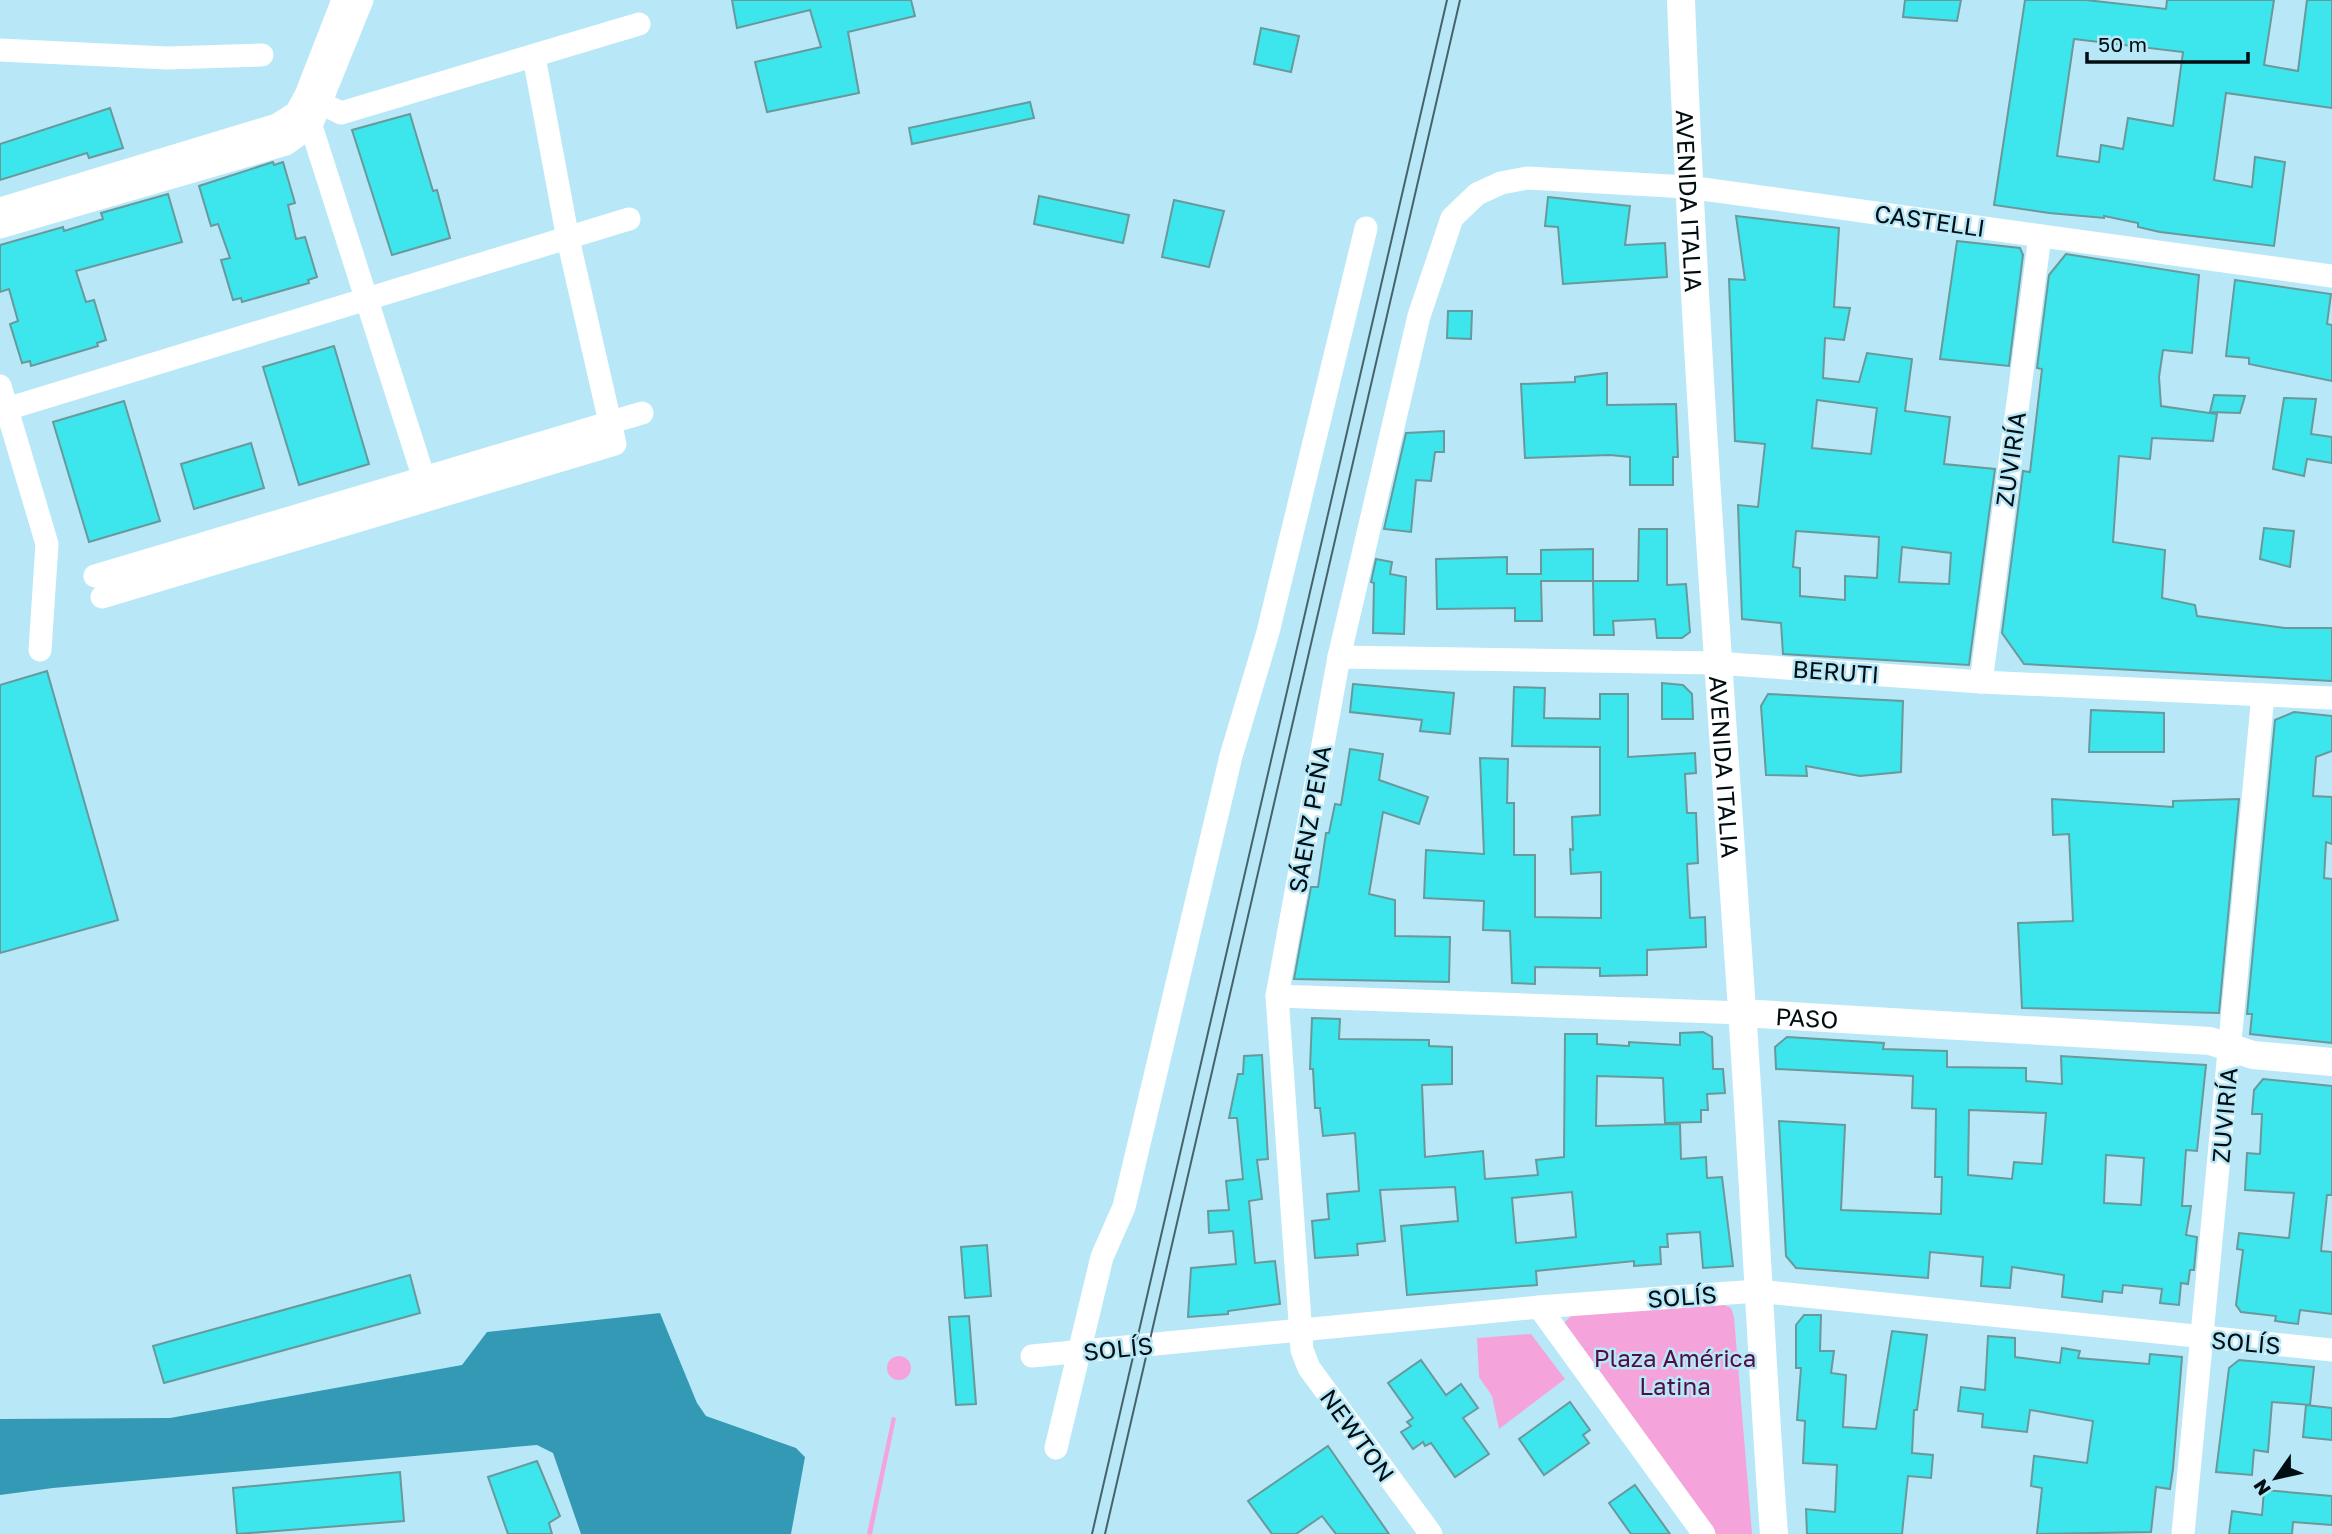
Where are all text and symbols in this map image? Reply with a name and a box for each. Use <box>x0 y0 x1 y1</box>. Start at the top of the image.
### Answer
scale bar <box>2087 21 2248 65</box>
text: 50 m <box>2098 31 2147 57</box>
street label: AVENIDA ITALIA <box>1671 109 1709 293</box>
street label: CASTELLI <box>1873 198 1987 242</box>
street label: ZUVIRÍA <box>1989 410 2031 508</box>
street label: BERUTI <box>1792 654 1880 688</box>
street label: AVENIDA ITALIA <box>1705 675 1746 859</box>
street label: SÁENZ PEÑA <box>1282 743 1336 895</box>
street label: PASO <box>1775 1001 1839 1033</box>
street label: ZUVIRÍA <box>2205 1066 2243 1164</box>
street label: SOLÍS <box>1646 1279 1718 1313</box>
street label: SOLÍS <box>2210 1325 2282 1359</box>
street label: SOLÍS <box>1082 1330 1154 1366</box>
park label: Plaza América Latina <box>1594 1343 1756 1400</box>
street label: NEWTON <box>1315 1383 1401 1487</box>
north arrow <box>2241 1443 2311 1513</box>
text: N <box>2248 1475 2275 1500</box>

